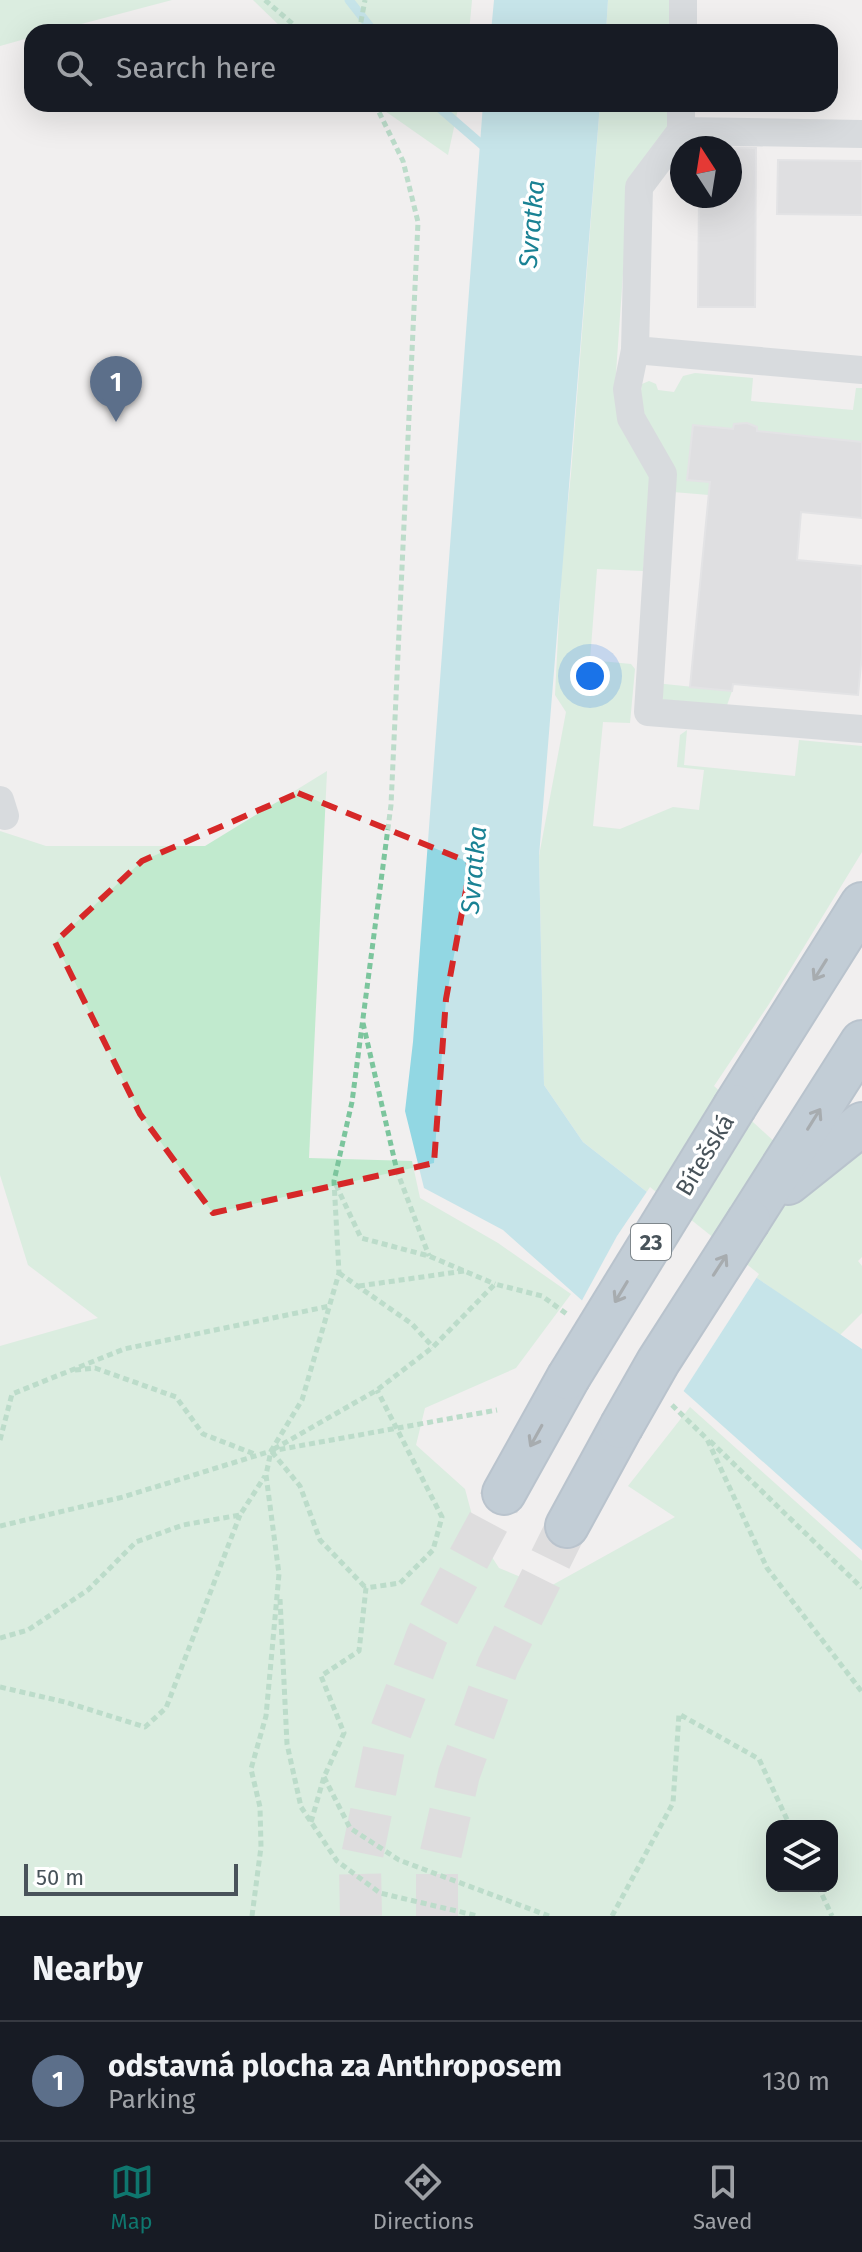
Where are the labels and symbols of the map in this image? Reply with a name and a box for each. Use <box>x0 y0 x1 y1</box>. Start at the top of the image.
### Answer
north arrow <box>670 136 742 208</box>
water label: Svratka <box>513 179 551 270</box>
pin: 1 <box>90 356 142 422</box>
your location <box>570 656 610 696</box>
water label: Svratka <box>455 825 493 916</box>
one-way arrow <box>812 958 829 980</box>
one-way arrow <box>806 1108 822 1131</box>
street label: Bítešská <box>670 1109 740 1201</box>
road number: 23 <box>631 1224 671 1260</box>
one-way arrow <box>712 1254 728 1277</box>
one-way arrow <box>613 1280 629 1302</box>
one-way arrow <box>528 1423 543 1447</box>
scale bar <box>24 1860 238 1896</box>

